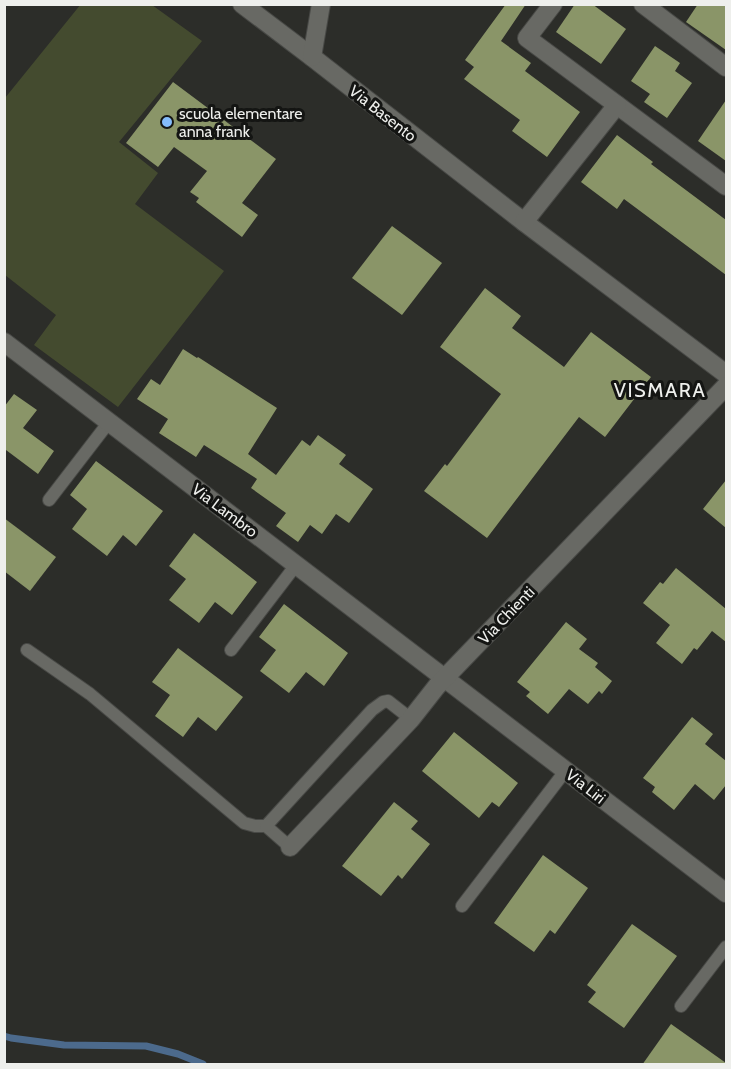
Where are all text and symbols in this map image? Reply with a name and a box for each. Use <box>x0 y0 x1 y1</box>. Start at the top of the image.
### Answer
street label: Via Basento <box>345 81 420 146</box>
place label: scuola elementare anna frank <box>179 104 302 141</box>
marker: scuola elementare anna frank <box>160 115 174 129</box>
district label: VISMARA <box>614 378 706 402</box>
street label: Via Lambro <box>188 480 261 541</box>
street label: Via Chienti <box>474 583 538 648</box>
street label: Via Liri <box>562 765 609 808</box>

